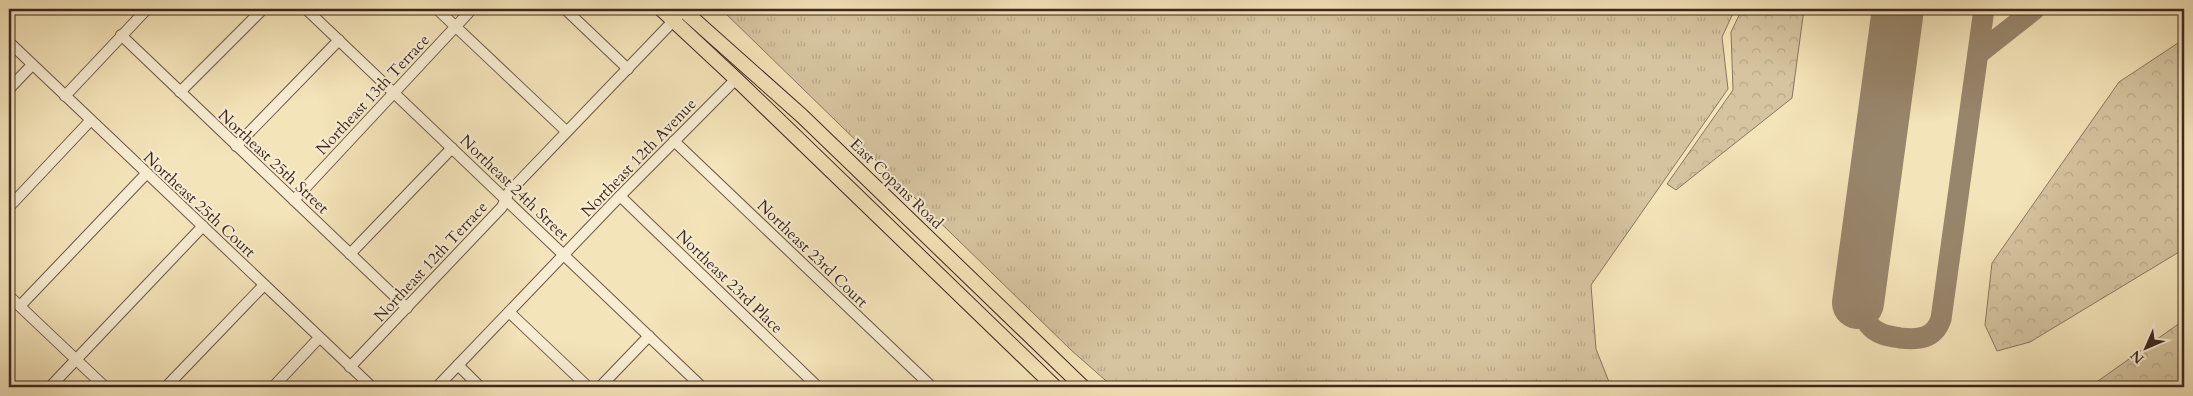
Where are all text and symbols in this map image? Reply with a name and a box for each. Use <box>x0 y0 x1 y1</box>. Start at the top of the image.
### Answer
street label: Northeast 13th Terrace <box>311 30 434 160</box>
street label: Northeast 12th Avenue <box>576 93 701 222</box>
street label: Northeast 25th Street <box>213 105 333 219</box>
street label: Northeast 24th Street <box>455 130 574 246</box>
street label: East Copans Road <box>845 134 948 234</box>
street label: Northeast 25th Court <box>138 147 260 263</box>
street label: Northeast 23rd Court <box>752 195 873 312</box>
street label: Northeast 12th Terrace <box>369 197 492 327</box>
street label: Northeast 23rd Place <box>671 225 788 339</box>
north arrow <box>2120 324 2170 374</box>
text: N <box>2126 346 2148 368</box>

